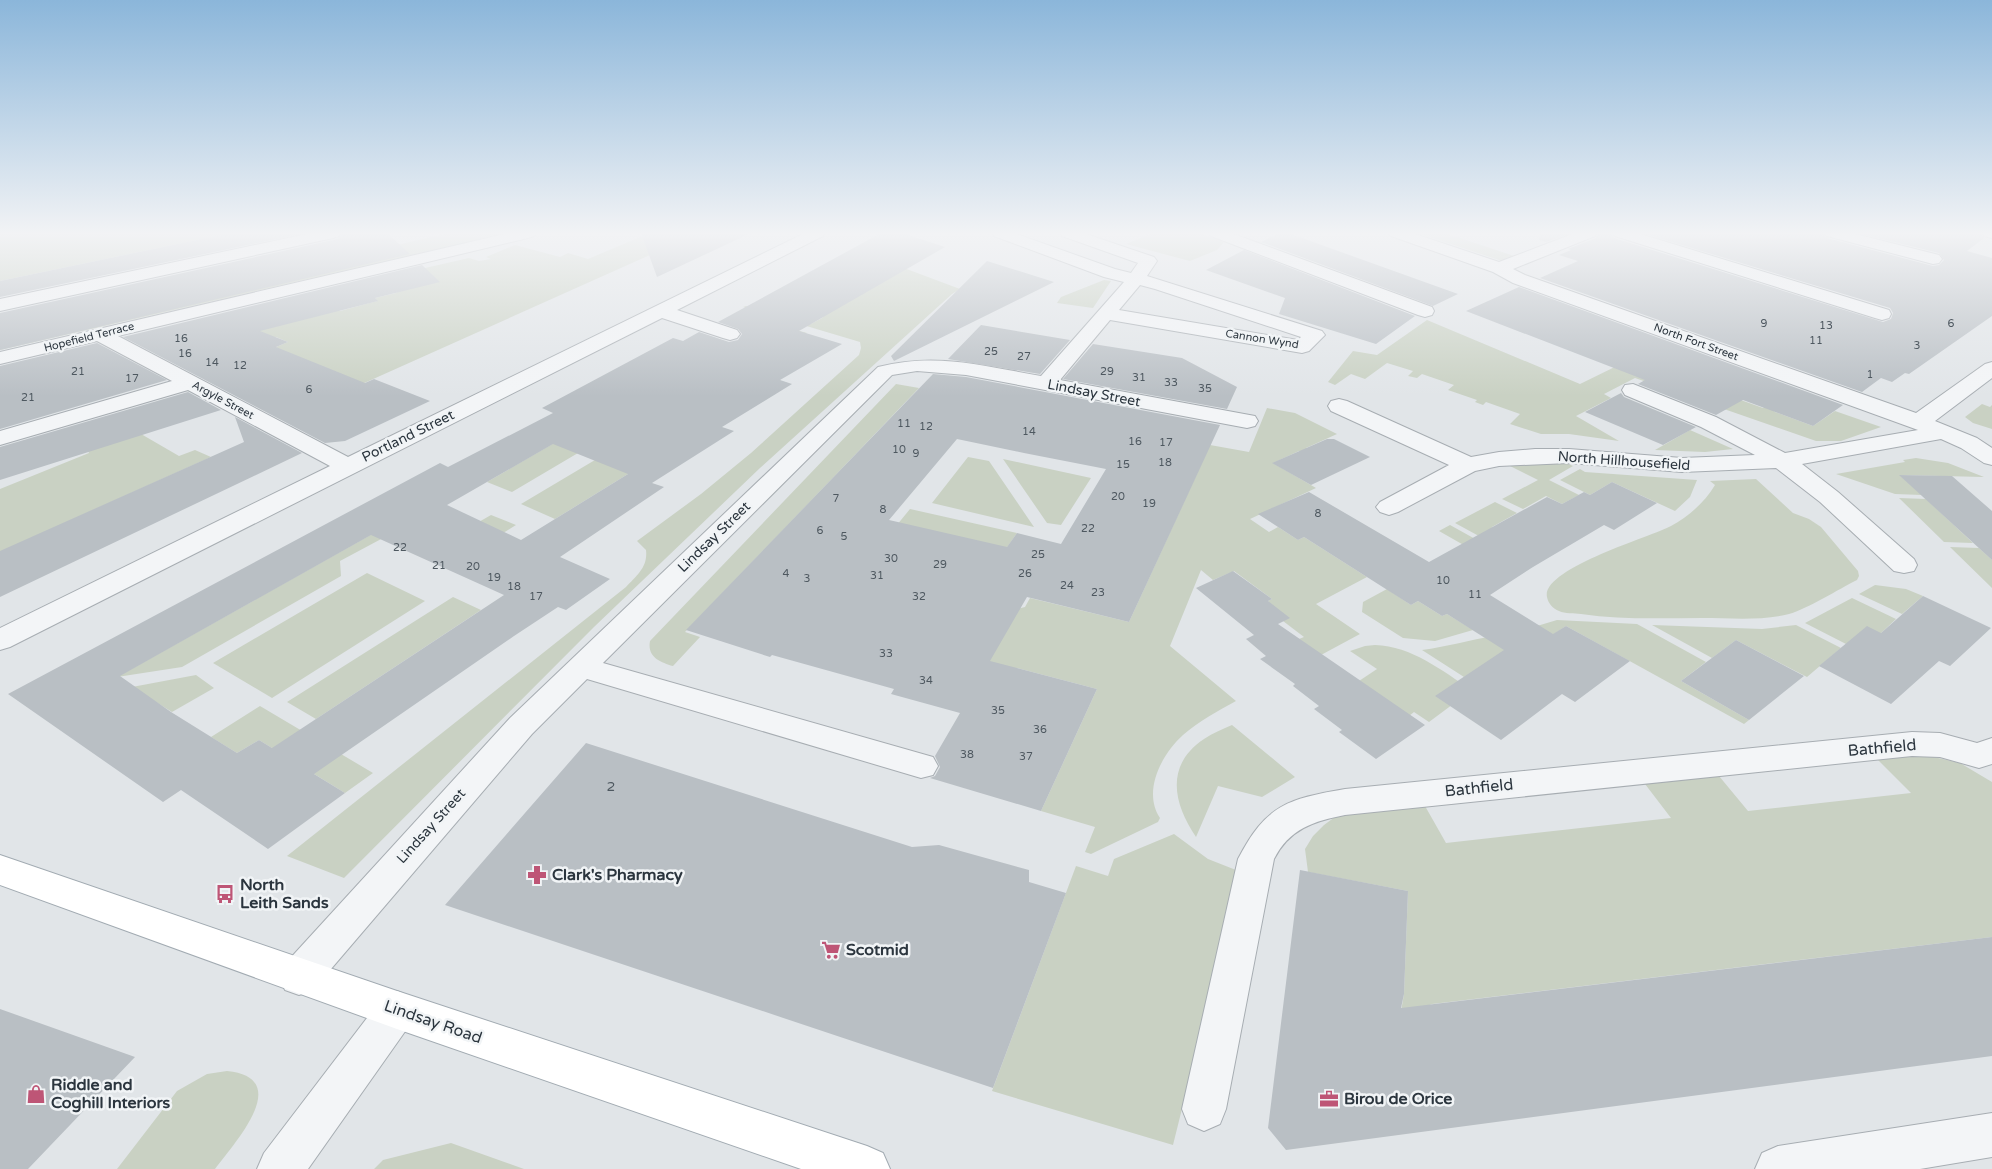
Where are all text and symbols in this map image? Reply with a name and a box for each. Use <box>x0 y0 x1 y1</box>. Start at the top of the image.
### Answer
house number: 9 <box>1761 317 1768 330</box>
house number: 6 <box>1948 317 1955 330</box>
street label: Hopefield Terrace <box>42 319 136 355</box>
house number: 13 <box>1819 319 1833 332</box>
street label: North Fort Street <box>1652 321 1740 363</box>
street label: Cannon Wynd <box>1224 327 1300 351</box>
house number: 16 <box>174 332 188 345</box>
house number: 11 <box>1809 334 1823 347</box>
house number: 3 <box>1914 339 1921 352</box>
house number: 25 <box>984 345 998 358</box>
house number: 16 <box>178 347 192 360</box>
house number: 27 <box>1017 350 1031 363</box>
house number: 14 <box>205 356 219 369</box>
house number: 12 <box>233 359 247 372</box>
house number: 21 <box>71 365 85 378</box>
house number: 29 <box>1100 365 1114 378</box>
house number: 1 <box>1867 368 1873 381</box>
house number: 31 <box>1132 371 1146 384</box>
house number: 17 <box>125 372 139 385</box>
street label: Lindsay Street <box>1046 376 1143 410</box>
house number: 33 <box>1164 376 1178 389</box>
street label: Argyle Street <box>190 378 256 422</box>
house number: 35 <box>1198 382 1212 395</box>
house number: 6 <box>306 383 313 396</box>
house number: 21 <box>21 391 35 404</box>
street label: Portland Street <box>359 406 458 466</box>
house number: 11 <box>897 417 911 430</box>
house number: 12 <box>919 420 933 433</box>
house number: 14 <box>1022 425 1036 438</box>
house number: 16 <box>1128 435 1142 448</box>
house number: 17 <box>1159 436 1173 449</box>
house number: 10 <box>892 443 906 456</box>
house number: 9 <box>913 447 920 460</box>
street label: North Hillhousefield <box>1557 448 1691 474</box>
house number: 18 <box>1158 456 1172 469</box>
house number: 15 <box>1116 458 1130 471</box>
house number: 20 <box>1111 490 1125 503</box>
house number: 7 <box>833 492 840 505</box>
house number: 19 <box>1142 497 1156 510</box>
street label: Lindsay Street <box>674 498 754 576</box>
house number: 8 <box>880 503 887 516</box>
house number: 8 <box>1315 507 1322 520</box>
house number: 22 <box>1081 522 1095 535</box>
house number: 6 <box>817 524 824 537</box>
house number: 5 <box>841 530 848 543</box>
house number: 22 <box>393 541 407 554</box>
house number: 25 <box>1031 548 1045 561</box>
house number: 30 <box>884 552 898 565</box>
house number: 29 <box>933 558 947 571</box>
house number: 21 <box>432 559 446 572</box>
house number: 20 <box>466 560 480 573</box>
house number: 4 <box>783 567 790 580</box>
house number: 26 <box>1018 567 1032 580</box>
house number: 31 <box>870 569 884 582</box>
house number: 19 <box>487 571 501 584</box>
house number: 3 <box>804 572 811 585</box>
house number: 10 <box>1436 574 1450 587</box>
house number: 24 <box>1060 579 1074 592</box>
house number: 18 <box>507 580 521 593</box>
house number: 23 <box>1091 586 1105 599</box>
house number: 11 <box>1468 588 1482 601</box>
house number: 17 <box>529 590 543 603</box>
house number: 32 <box>912 590 926 603</box>
house number: 33 <box>879 647 893 660</box>
house number: 34 <box>919 674 933 687</box>
house number: 35 <box>991 704 1005 717</box>
house number: 36 <box>1033 723 1047 736</box>
street label: Bathfield <box>1847 735 1917 761</box>
house number: 38 <box>960 748 974 761</box>
house number: 37 <box>1019 750 1033 763</box>
street label: Bathfield <box>1444 774 1514 802</box>
house number: 2 <box>607 778 615 795</box>
street label: Lindsay Street <box>393 785 469 867</box>
pharmacy icon: Clark's Pharmacy <box>526 864 548 886</box>
place label: Clark's Pharmacy <box>552 865 683 885</box>
place label: North Leith Sands <box>240 875 329 913</box>
bus stop icon: North Leith Sands <box>214 883 236 905</box>
supermarket icon: Scotmid <box>820 939 842 961</box>
place label: Scotmid <box>846 940 909 960</box>
street label: Lindsay Road <box>381 996 485 1048</box>
place label: Riddle and Coghill Interiors <box>51 1075 171 1113</box>
shop icon: Riddle and Coghill Interiors <box>25 1083 47 1105</box>
office icon: Birou de Orice <box>1318 1088 1340 1110</box>
place label: Birou de Orice <box>1344 1089 1452 1109</box>

